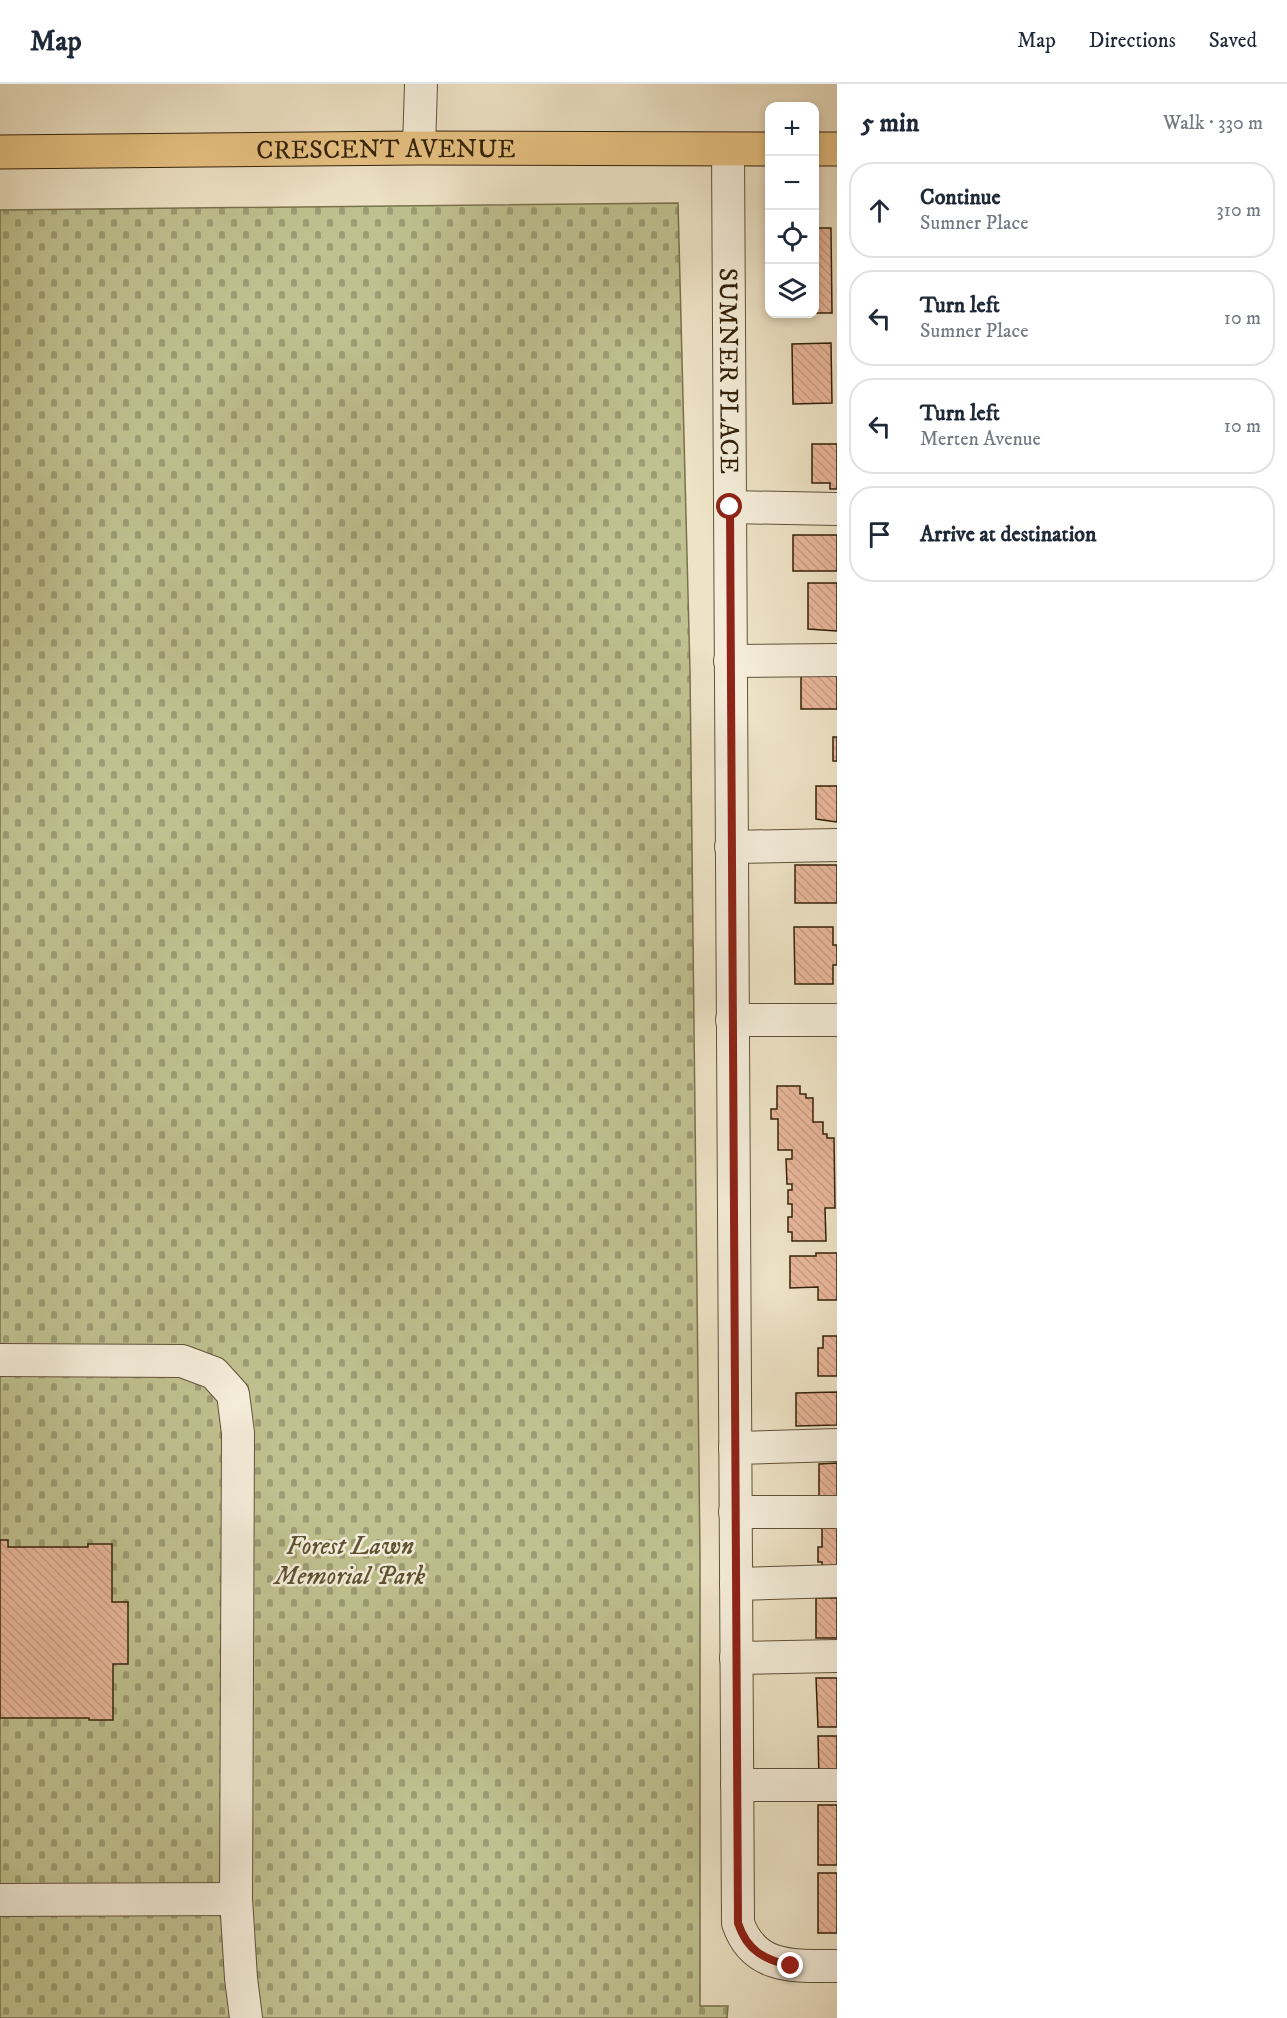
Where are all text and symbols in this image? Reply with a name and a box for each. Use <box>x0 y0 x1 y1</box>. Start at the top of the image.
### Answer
text: Map <box>30 24 82 59</box>
text: Map <box>1017 28 1056 54</box>
text: Directions <box>1089 28 1176 54</box>
text: Saved <box>1209 28 1257 54</box>
map controls <box>765 102 819 318</box>
button: + <box>765 102 819 156</box>
text: 5 min <box>861 107 919 140</box>
text: Walk · 330 m <box>1163 111 1263 136</box>
street label: CRESCENT AVENUE <box>256 133 516 168</box>
button: − <box>765 156 819 210</box>
text: Continue <box>920 184 1001 211</box>
icon: ahead <box>863 194 896 227</box>
text: 310 m <box>1216 198 1261 223</box>
button: locate <box>765 210 819 264</box>
text: Sumner Place <box>920 211 1029 236</box>
button: layers <box>765 264 819 318</box>
street label: SUMNER PLACE <box>711 268 745 474</box>
text: Turn left <box>920 292 1000 319</box>
icon: left <box>863 302 896 335</box>
text: 10 m <box>1224 306 1261 331</box>
text: Sumner Place <box>920 319 1029 344</box>
text: Turn left <box>920 400 1000 427</box>
icon: left <box>863 410 896 443</box>
text: 10 m <box>1224 414 1261 439</box>
text: Merten Avenue <box>920 427 1041 452</box>
route start <box>716 493 742 519</box>
icon: arrive <box>863 518 896 551</box>
text: Arrive at destination <box>920 521 1097 548</box>
park label: Forest Lawn Memorial Park <box>273 1530 426 1593</box>
route end <box>777 1952 803 1978</box>

